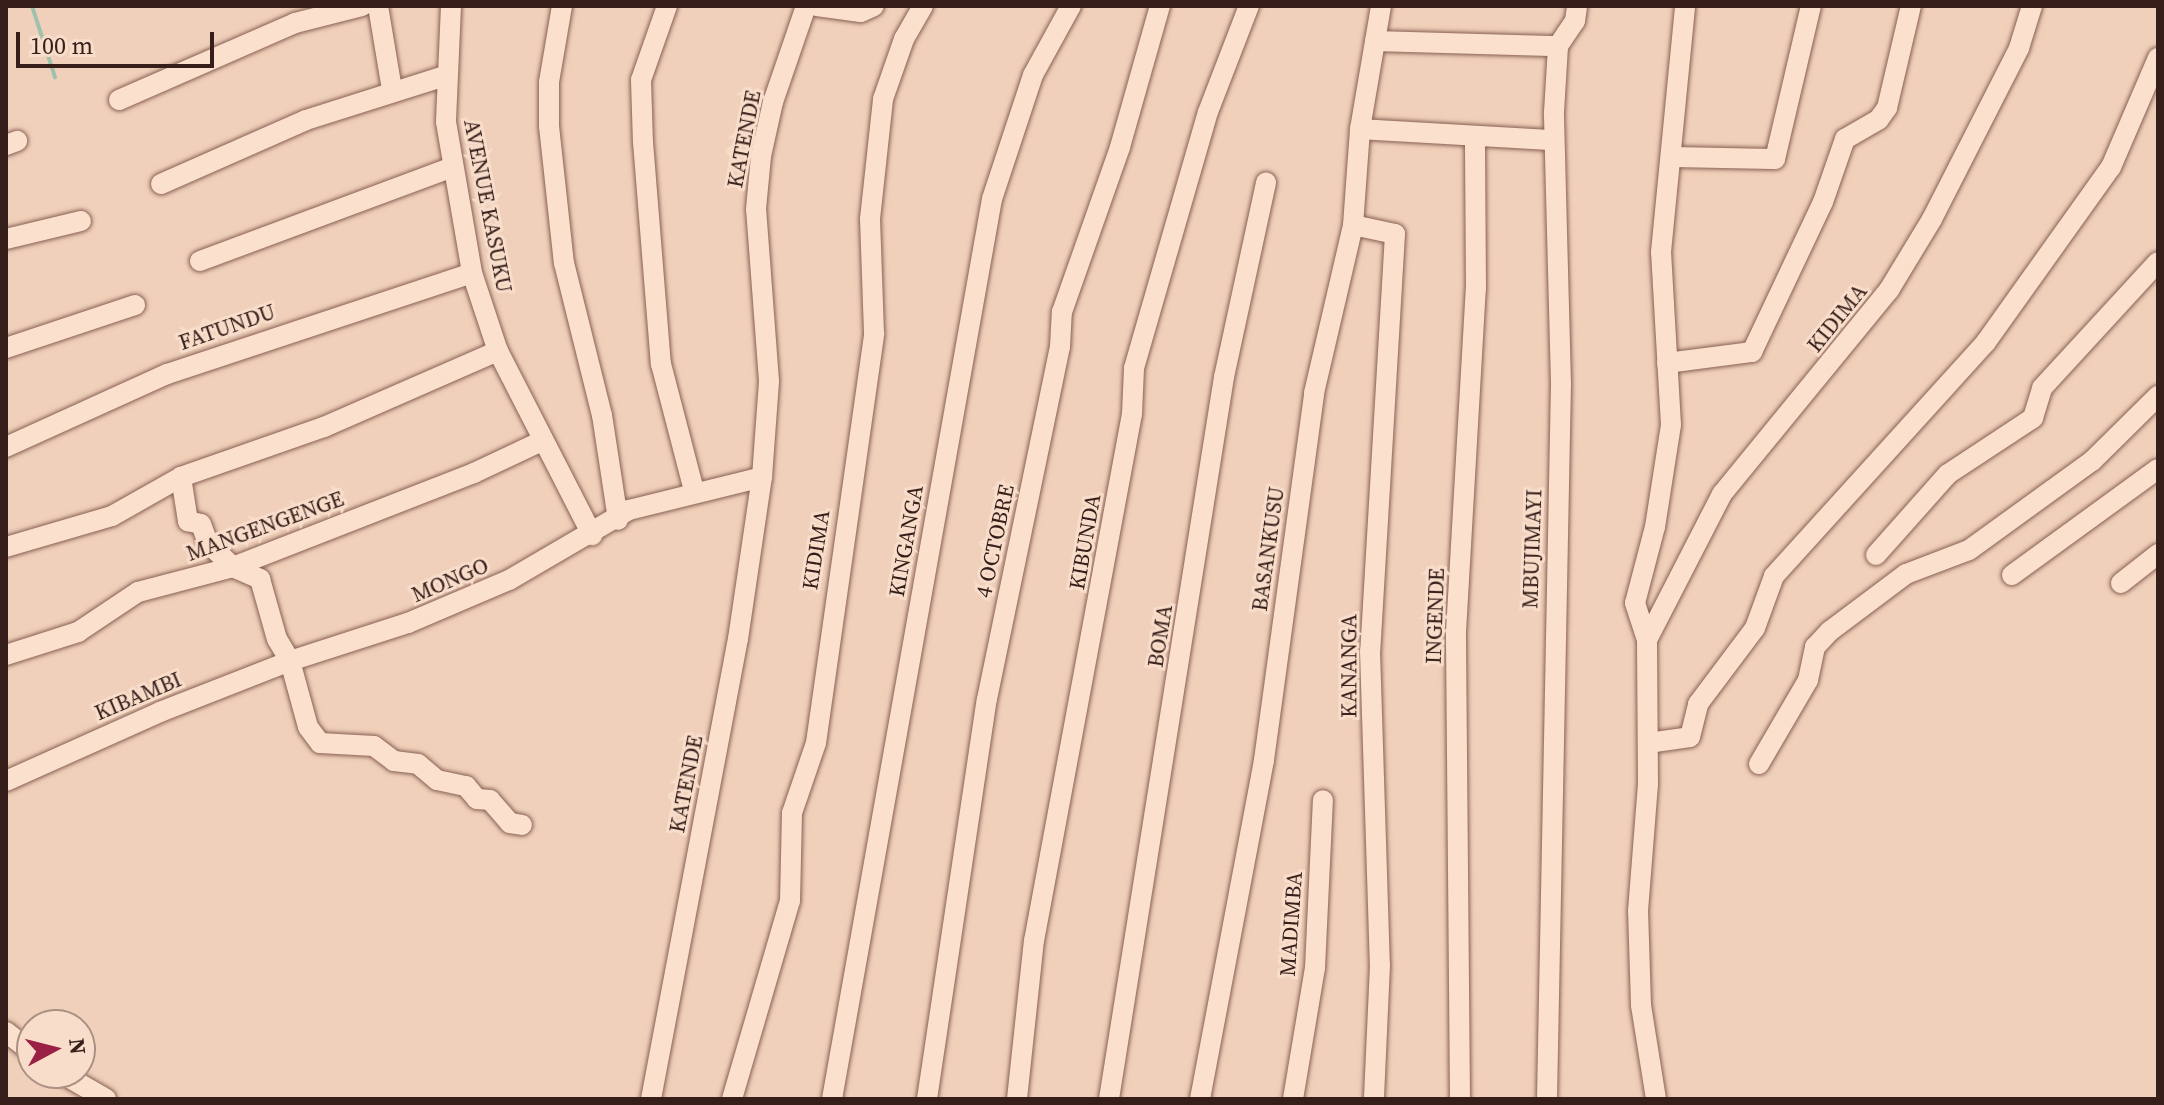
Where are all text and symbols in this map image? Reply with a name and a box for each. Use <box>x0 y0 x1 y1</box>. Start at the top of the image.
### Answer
scale bar <box>20 16 218 66</box>
text: 100 m <box>30 29 93 62</box>
street label: KATENDE <box>722 88 766 190</box>
street label: AVENUE KASUKU <box>458 117 518 295</box>
street label: KIDIMA <box>1801 278 1873 358</box>
street label: FATUNDU <box>175 298 279 356</box>
street label: 4 OCTOBRE <box>970 482 1020 600</box>
street label: KINGANGA <box>883 483 929 599</box>
street label: MANGENGENGE <box>183 485 347 567</box>
street label: BASANKUSU <box>1246 485 1290 613</box>
street label: MBUJIMAYI <box>1517 489 1547 609</box>
street label: KIBUNDA <box>1064 492 1106 592</box>
street label: KIDIMA <box>797 508 835 592</box>
street label: MONGO <box>408 552 492 608</box>
street label: INGENDE <box>1420 568 1450 664</box>
street label: BOMA <box>1142 603 1178 669</box>
street label: KANANGA <box>1336 614 1362 718</box>
street label: KIBAMBI <box>91 666 185 726</box>
street label: KATENDE <box>664 733 708 835</box>
street label: MADIMBA <box>1274 871 1308 977</box>
north arrow <box>16 1009 96 1089</box>
text: N <box>62 1037 94 1056</box>

